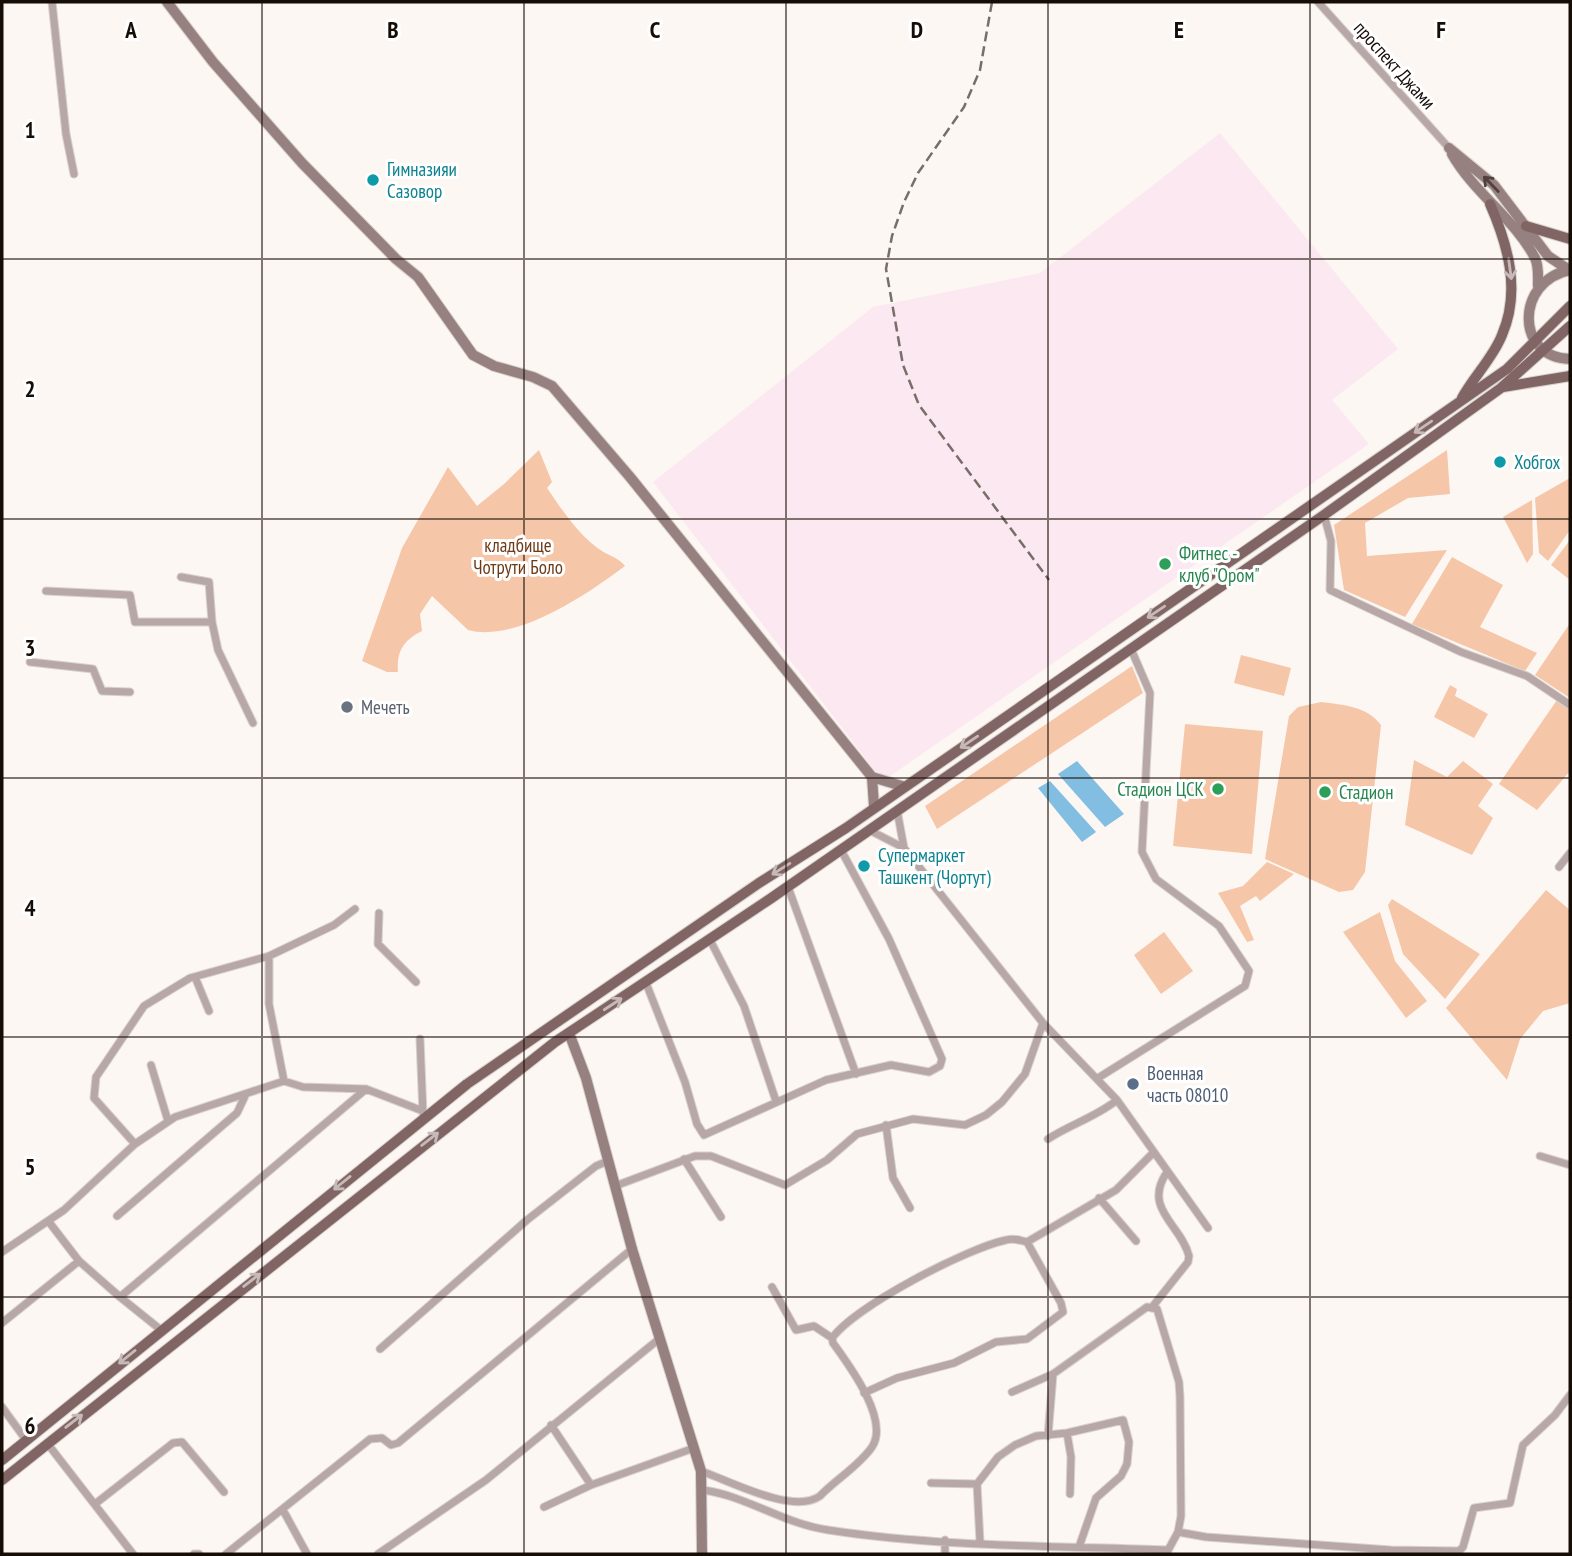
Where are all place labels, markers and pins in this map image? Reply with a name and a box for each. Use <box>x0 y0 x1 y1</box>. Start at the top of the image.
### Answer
place label: Гимназияи Сазовор <box>387 157 457 203</box>
marker: Гимназияи Сазовор <box>365 172 381 188</box>
place label: Хобгох <box>1514 450 1561 474</box>
marker: Хобгох <box>1492 454 1508 470</box>
place label: Фитнес - клуб "Ором" <box>1179 541 1260 587</box>
marker: Фитнес - клуб "Ором" <box>1157 556 1173 572</box>
place label: Мечеть <box>361 695 410 719</box>
marker: Мечеть <box>339 699 355 715</box>
place label: Стадион ЦСК <box>1117 777 1204 801</box>
place label: Стадион <box>1339 780 1394 804</box>
marker: Стадион ЦСК <box>1210 781 1226 797</box>
marker: Стадион <box>1317 784 1333 800</box>
place label: Супермаркет Ташкент (Чортут) <box>878 843 991 889</box>
marker: Супермаркет Ташкент (Чортут) <box>856 858 872 874</box>
place label: Военная часть 08010 <box>1147 1061 1228 1107</box>
marker: Военная часть 08010 <box>1125 1076 1141 1092</box>

